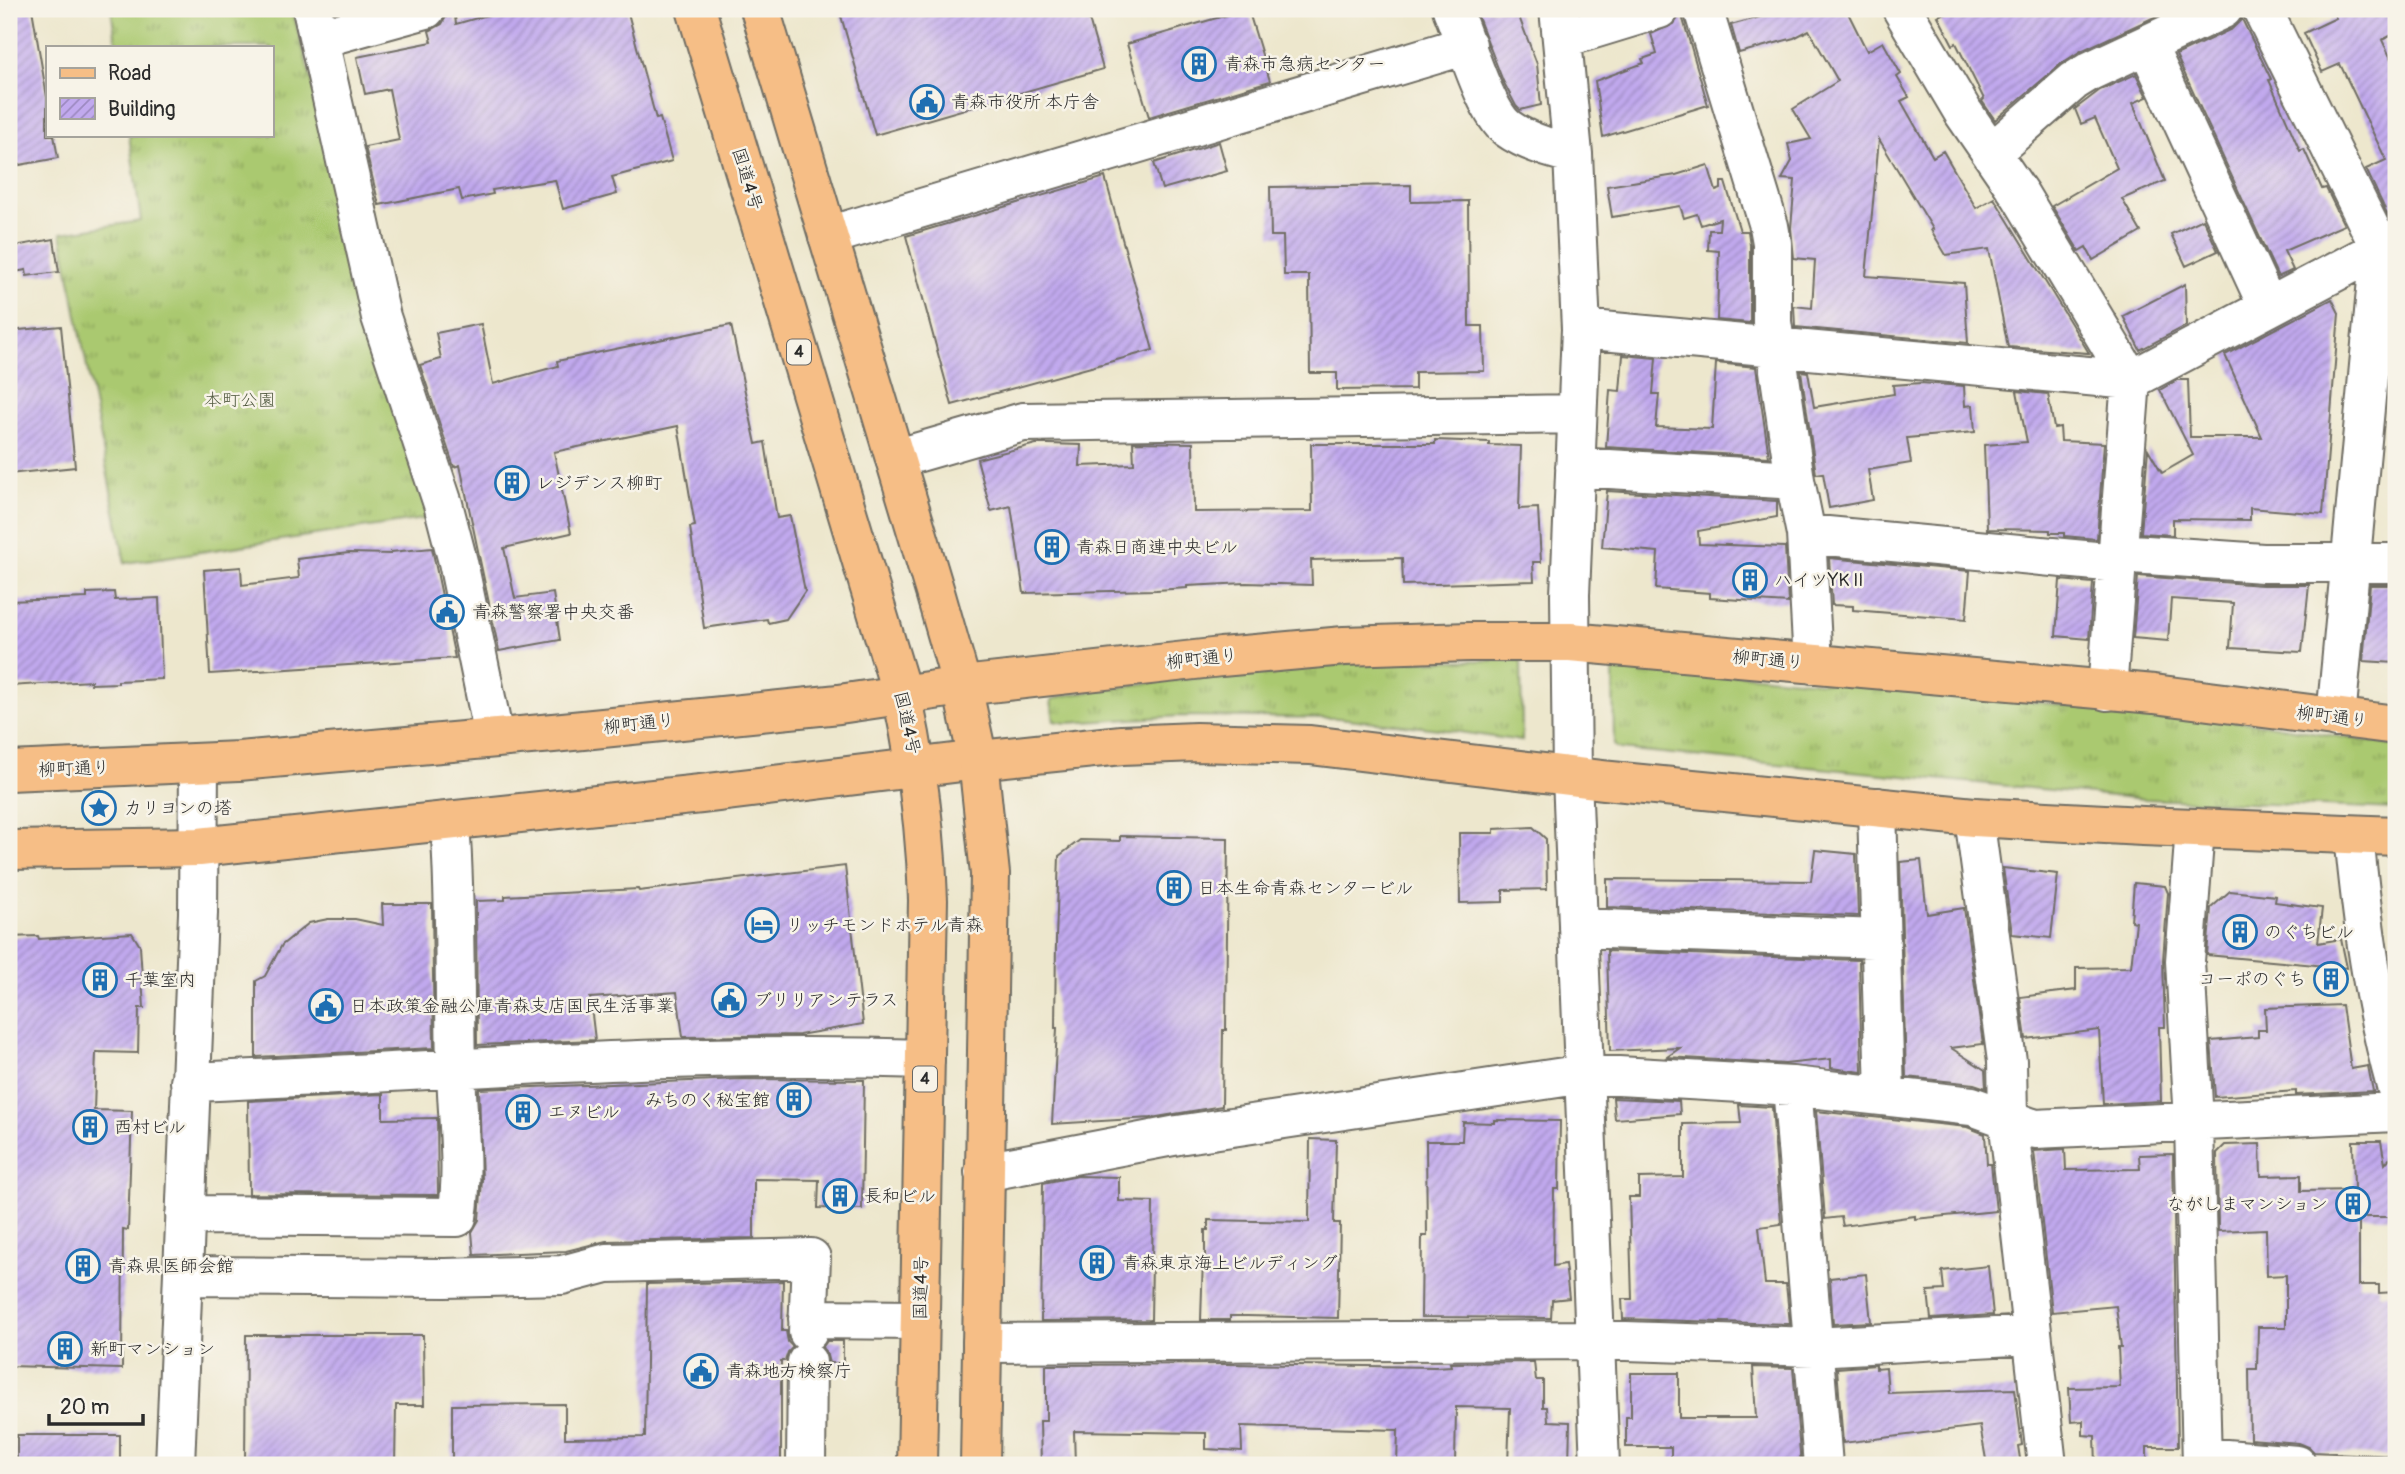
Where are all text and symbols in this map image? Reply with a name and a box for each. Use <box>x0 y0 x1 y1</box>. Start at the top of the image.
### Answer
building icon: 青森市急病センター <box>1180 45 1218 83</box>
legend <box>46 46 273 136</box>
place label: 青森市急病センター <box>1224 53 1385 76</box>
text: Road <box>108 60 152 87</box>
public building icon: 青森市役所 本庁舎 <box>908 83 946 121</box>
place label: 青森市役所 本庁舎 <box>951 91 1099 114</box>
text: Building <box>108 96 175 123</box>
street label: 国道4号 <box>727 145 767 213</box>
road number: 4 <box>787 340 811 364</box>
park label: 本町公園 <box>204 389 276 412</box>
building icon: レジデンス柳町 <box>493 464 531 502</box>
place label: レジデンス柳町 <box>536 472 662 495</box>
building icon: 青森日商連中央ビル <box>1033 528 1071 566</box>
place label: 青森日商連中央ビル <box>1076 536 1238 559</box>
building icon: ハイツYK II <box>1731 561 1769 599</box>
place label: ハイツYK II <box>1774 569 1863 592</box>
public building icon: 青森警察署中央交番 <box>428 593 466 631</box>
place label: 青森警察署中央交番 <box>472 601 634 624</box>
street label: 柳町通り <box>1165 644 1239 674</box>
street label: 柳町通り <box>1731 645 1805 675</box>
street label: 国道4号 <box>889 689 925 757</box>
street label: 柳町通り <box>2295 701 2369 733</box>
street label: 柳町通り <box>602 709 676 739</box>
street label: 柳町通り <box>38 756 110 782</box>
place icon: カリヨンの塔 <box>80 789 118 827</box>
place label: カリヨンの塔 <box>124 797 232 820</box>
building icon: 日本生命青森センタービル <box>1155 869 1193 907</box>
place label: 日本生命青森センタービル <box>1198 877 1413 900</box>
hotel icon: リッチモンドホテル青森 <box>743 906 781 944</box>
building icon: のぐちビル <box>2221 913 2259 951</box>
place label: リッチモンドホテル青森 <box>786 914 983 937</box>
place label: のぐちビル <box>2264 921 2354 944</box>
building icon: コーポのぐち <box>2312 960 2350 998</box>
building icon: 千葉室内 <box>81 961 119 999</box>
place label: コーポのぐち <box>2198 968 2306 991</box>
place label: 千葉室内 <box>124 969 196 992</box>
public building icon: ブリリアンテラス <box>710 981 748 1019</box>
public building icon: 日本政策金融公庫青森支店国民生活事業 <box>307 987 345 1025</box>
place label: ブリリアンテラス <box>754 989 898 1012</box>
place label: 日本政策金融公庫青森支店国民生活事業 <box>350 995 674 1018</box>
road number: 4 <box>913 1066 937 1092</box>
building icon: みちのく秘宝館 <box>775 1081 813 1119</box>
place label: みちのく秘宝館 <box>645 1089 770 1112</box>
building icon: エヌビル <box>504 1093 542 1131</box>
place label: エヌビル <box>548 1101 620 1124</box>
building icon: 西村ビル <box>71 1108 109 1146</box>
place label: 西村ビル <box>114 1116 186 1139</box>
building icon: 長和ビル <box>821 1177 859 1215</box>
place label: 長和ビル <box>864 1185 936 1208</box>
building icon: ながしまマンション <box>2334 1185 2372 1223</box>
place label: ながしまマンション <box>2167 1193 2328 1216</box>
building icon: 青森東京海上ビルディング <box>1078 1244 1116 1282</box>
building icon: 青森県医師会館 <box>64 1247 102 1285</box>
place label: 青森東京海上ビルディング <box>1122 1252 1338 1275</box>
place label: 青森県医師会館 <box>108 1255 234 1278</box>
street label: 国道4号 <box>909 1256 933 1320</box>
building icon: 新町マンション <box>46 1330 84 1368</box>
place label: 新町マンション <box>90 1338 215 1361</box>
public building icon: 青森地方検察庁 <box>682 1352 720 1390</box>
place label: 青森地方検察庁 <box>726 1360 852 1383</box>
scale bar <box>49 1383 144 1427</box>
text: 20 m <box>60 1394 109 1421</box>

